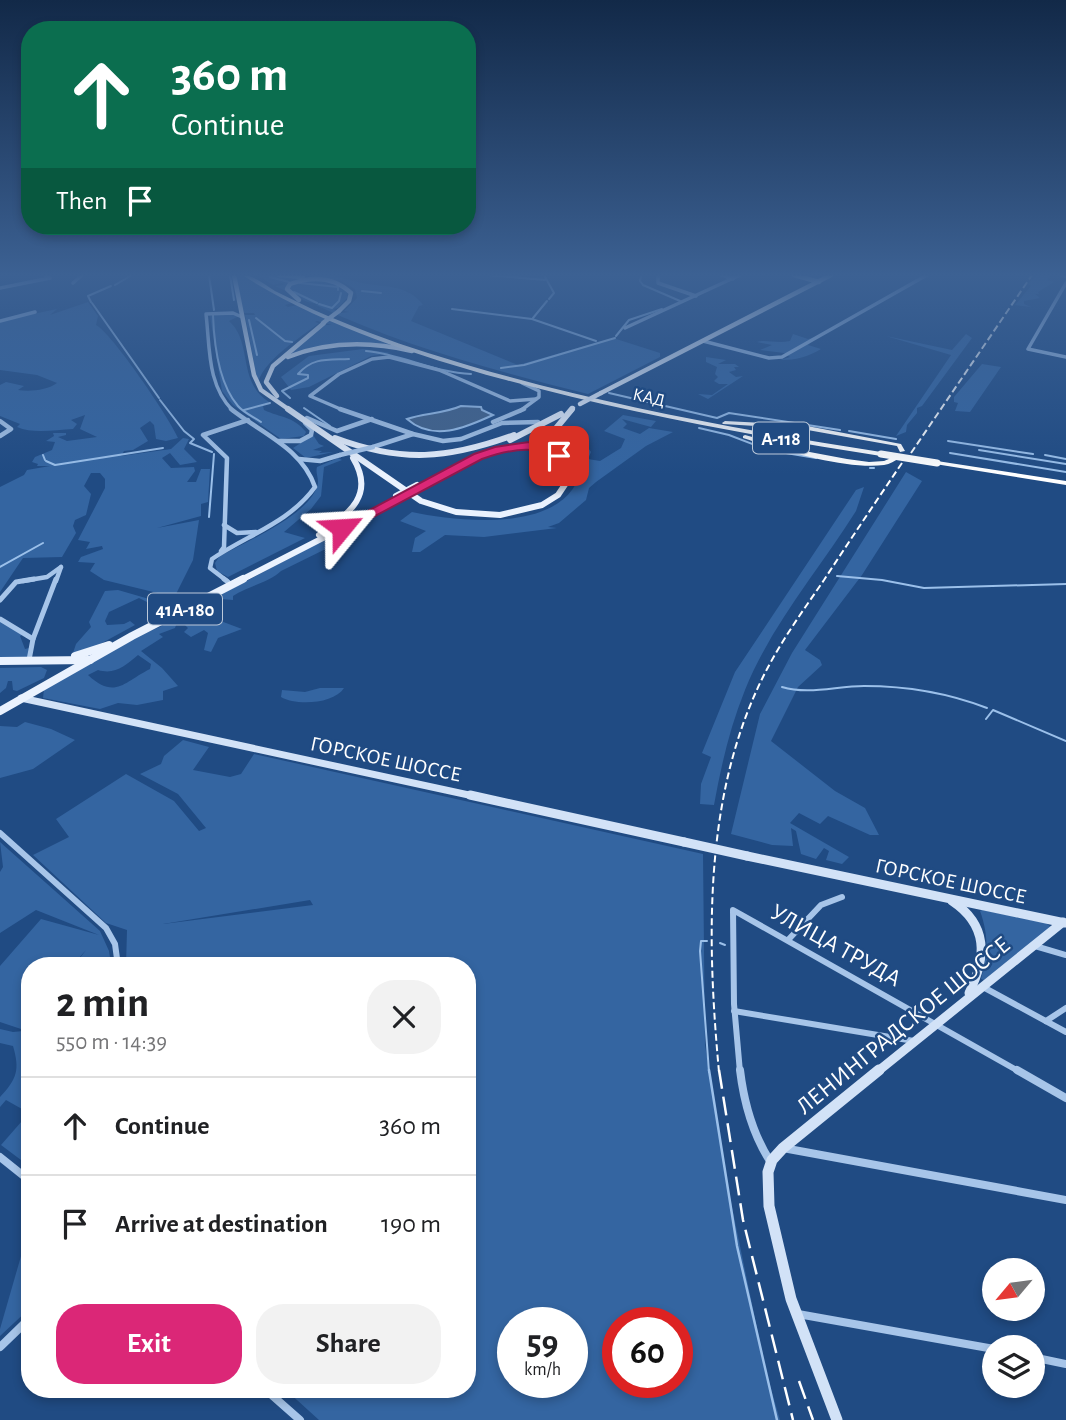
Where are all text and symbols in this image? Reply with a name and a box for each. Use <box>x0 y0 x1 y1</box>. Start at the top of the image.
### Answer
icon: ahead <box>56 49 147 140</box>
text: 360 m <box>171 51 288 100</box>
text: Continue <box>171 109 284 141</box>
icon: arrive <box>121 182 159 220</box>
text: Then <box>56 188 107 214</box>
street label: КАД <box>631 386 667 410</box>
road number: А-118 <box>753 422 809 453</box>
pin <box>529 426 589 486</box>
icon: arrive <box>540 437 578 475</box>
position arrow <box>305 491 379 565</box>
road number: 41А-180 <box>148 594 222 624</box>
street label: ГОРСКОЕ ШОССЕ <box>308 733 463 786</box>
street label: ГОРСКОЕ ШОССЕ <box>873 855 1028 908</box>
street label: УЛИЦА ТРУДА <box>766 900 905 992</box>
street label: ЛЕНИНГРАДСКОЕ ШОССЕ <box>792 932 1015 1119</box>
button: close <box>367 980 441 1054</box>
text: 2 min <box>56 982 149 1024</box>
text: 550 m · 14:39 <box>56 1031 167 1054</box>
icon: ahead <box>56 1107 94 1145</box>
text: Continue <box>115 1113 210 1139</box>
text: 360 m <box>379 1113 441 1139</box>
icon: arrive <box>56 1205 94 1243</box>
text: Arrive at destination <box>115 1211 328 1237</box>
text: 190 m <box>381 1211 441 1237</box>
north arrow <box>982 1258 1045 1321</box>
map controls <box>982 1258 1045 1398</box>
button: Exit <box>56 1304 242 1384</box>
button: Share <box>256 1304 441 1384</box>
speed limit sign: 60 <box>602 1307 693 1398</box>
text: 59 <box>526 1326 559 1361</box>
button: layers <box>982 1335 1045 1398</box>
text: km/h <box>524 1361 561 1379</box>

